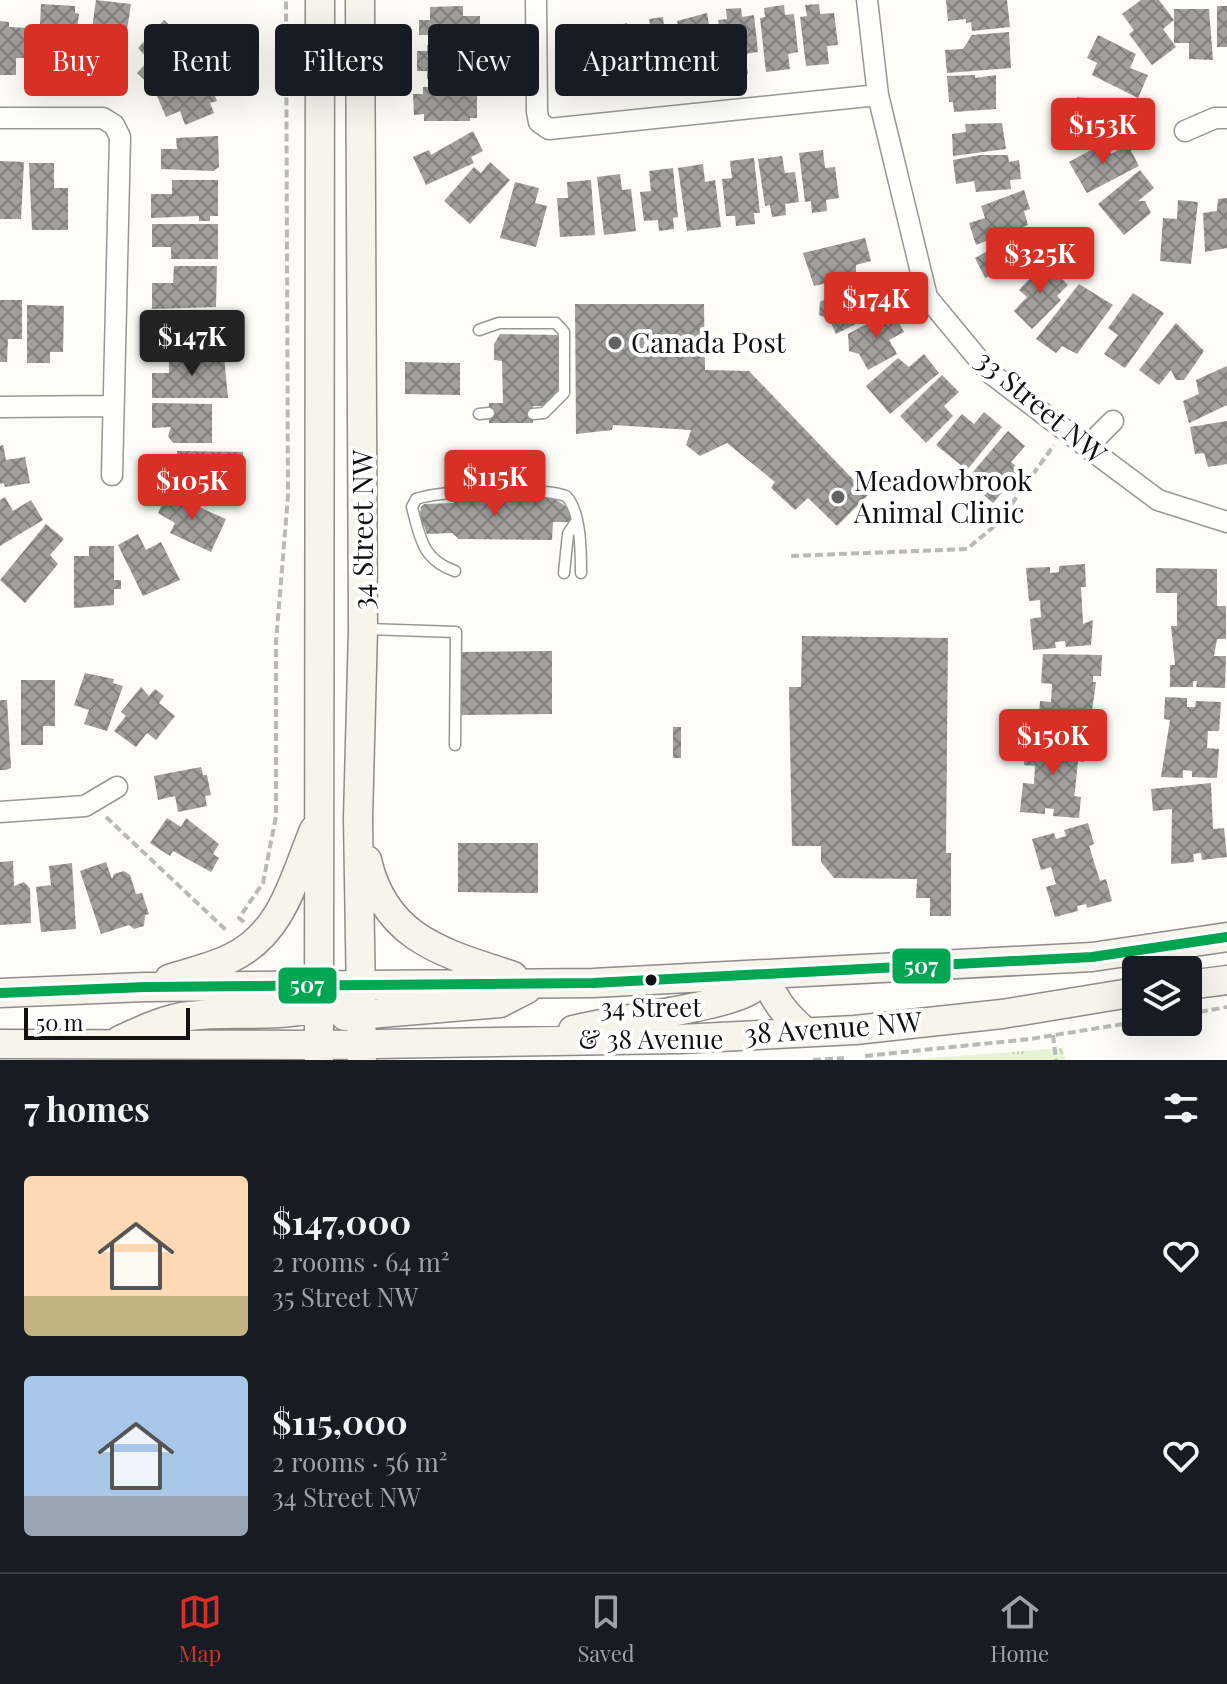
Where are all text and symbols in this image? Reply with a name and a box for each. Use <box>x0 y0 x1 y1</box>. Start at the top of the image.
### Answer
chip: Buy <box>24 24 128 96</box>
chip: Rent <box>144 24 259 96</box>
chip: Filters <box>275 24 412 96</box>
chip: New <box>428 24 539 96</box>
chip: Apartment <box>555 24 747 96</box>
pin: $153K <box>1047 98 1159 166</box>
text: $153K <box>1069 106 1137 141</box>
pin: $325K <box>984 227 1096 295</box>
text: $325K <box>1004 235 1076 270</box>
pin: $174K <box>820 272 932 340</box>
text: $174K <box>842 280 910 315</box>
pin: $147K <box>136 310 248 378</box>
text: $147K <box>158 318 226 353</box>
place label: Canada Post <box>631 323 787 360</box>
marker: Canada Post <box>606 334 624 352</box>
street label: 33 Street NW <box>969 341 1115 472</box>
street label: 34 Street NW <box>343 449 380 610</box>
pin: $115K <box>439 450 551 518</box>
pin: $105K <box>136 454 248 522</box>
text: $115K <box>462 458 528 493</box>
place label: Meadowbrook Animal Clinic <box>853 461 1033 530</box>
text: $105K <box>156 462 228 497</box>
marker: Meadowbrook Animal Clinic <box>829 488 847 506</box>
pin: $150K <box>997 709 1109 777</box>
text: $150K <box>1017 717 1089 752</box>
line badge: 507 <box>891 947 952 985</box>
text: 507 <box>904 950 938 980</box>
map controls <box>1122 956 1202 1036</box>
button: layers <box>1122 956 1202 1036</box>
line badge: 507 <box>277 966 338 1005</box>
text: 507 <box>290 969 324 999</box>
marker: 34 Street & 38 Avenue <box>643 972 659 988</box>
place label: 34 Street & 38 Avenue <box>579 989 723 1056</box>
street label: 38 Avenue NW <box>743 1002 923 1051</box>
scale bar <box>24 1004 190 1040</box>
text: 50 m <box>36 1007 83 1037</box>
text: 7 homes <box>24 1085 150 1131</box>
icon: filters <box>1159 1086 1203 1130</box>
text: $147,000 <box>272 1198 411 1244</box>
icon: home <box>88 1208 184 1304</box>
icon: heart <box>1159 1234 1203 1278</box>
text: 2 rooms · 64 m² <box>272 1244 450 1279</box>
text: 35 Street NW <box>272 1279 418 1314</box>
text: $115,000 <box>272 1398 408 1444</box>
icon: home <box>88 1408 184 1504</box>
icon: heart <box>1159 1434 1203 1478</box>
text: 2 rooms · 56 m² <box>272 1444 448 1479</box>
text: 34 Street NW <box>272 1479 421 1514</box>
tab: Map <box>178 1590 222 1668</box>
tab: Saved <box>577 1590 635 1668</box>
tab: Home <box>990 1590 1049 1668</box>

